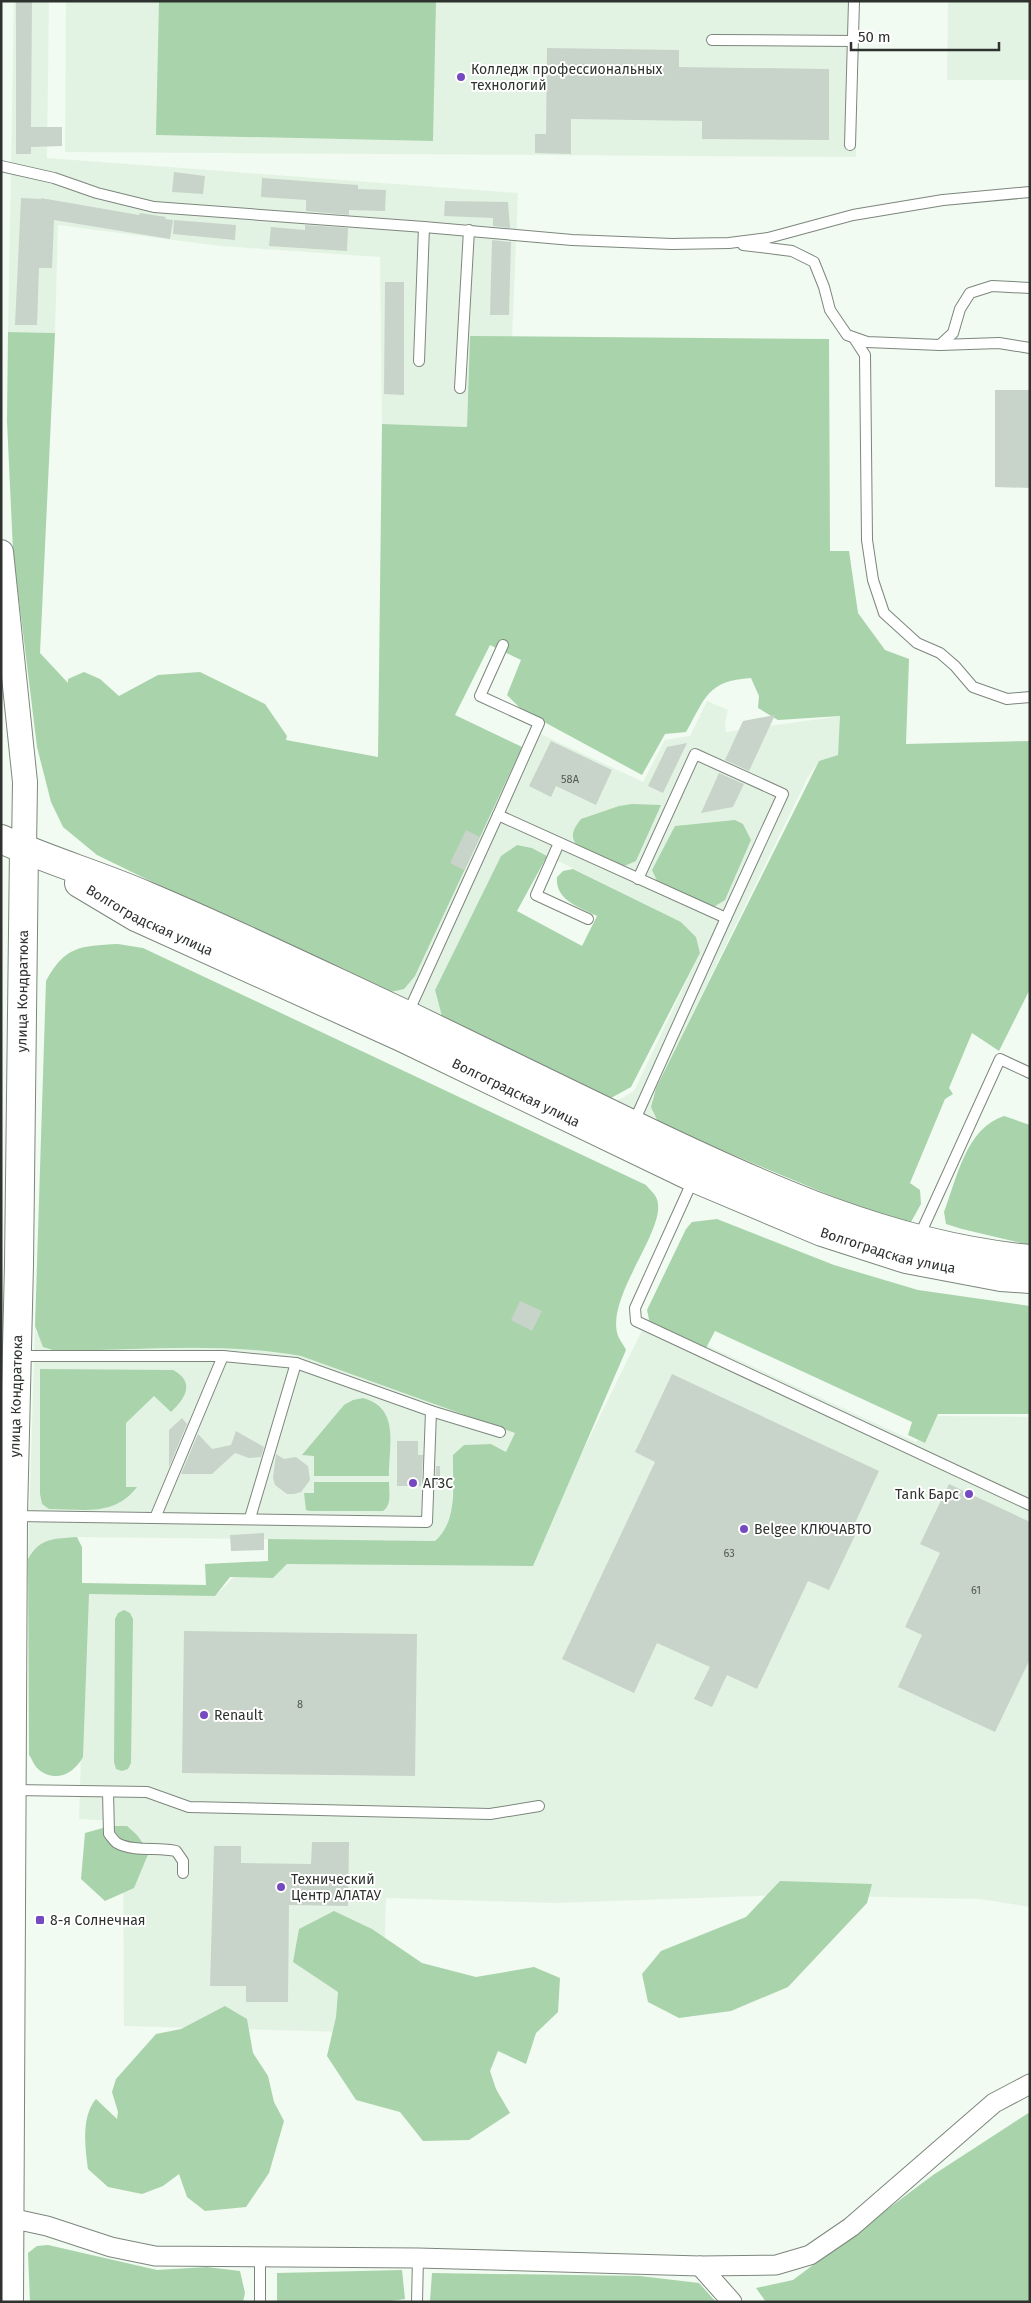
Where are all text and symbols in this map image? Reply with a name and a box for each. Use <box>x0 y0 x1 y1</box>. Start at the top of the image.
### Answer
scale bar <box>851 20 998 52</box>
text: 50 m <box>858 28 891 46</box>
place label: Колледж профессиональных технологий <box>471 61 663 94</box>
marker: Колледж профессиональных технологий <box>455 71 467 83</box>
house number: 58А <box>561 773 580 786</box>
street label: Волгоградская улица <box>83 881 216 959</box>
street label: улица Кондратюка <box>13 930 32 1053</box>
street label: Волгоградская улица <box>449 1054 583 1130</box>
street label: Волгоградская улица <box>818 1223 957 1277</box>
street label: улица Кондратюка <box>6 1335 26 1458</box>
place label: АГЗС <box>423 1475 453 1492</box>
marker: АГЗС <box>407 1477 419 1489</box>
place label: Tank Барс <box>895 1486 959 1503</box>
marker: Tank Барс <box>963 1488 975 1500</box>
place label: Belgee КЛЮЧАВТО <box>754 1521 872 1538</box>
marker: Belgee КЛЮЧАВТО <box>738 1523 750 1535</box>
house number: 63 <box>723 1547 735 1560</box>
house number: 61 <box>971 1584 981 1597</box>
house number: 8 <box>297 1698 303 1711</box>
place label: Renault <box>214 1707 264 1724</box>
marker: Renault <box>198 1709 210 1721</box>
place label: Технический Центр АЛАТАУ <box>291 1871 382 1904</box>
marker: Технический Центр АЛАТАУ <box>275 1881 287 1893</box>
place label: 8-я Солнечная <box>50 1912 146 1929</box>
marker: 8-я Солнечная <box>34 1914 46 1926</box>

